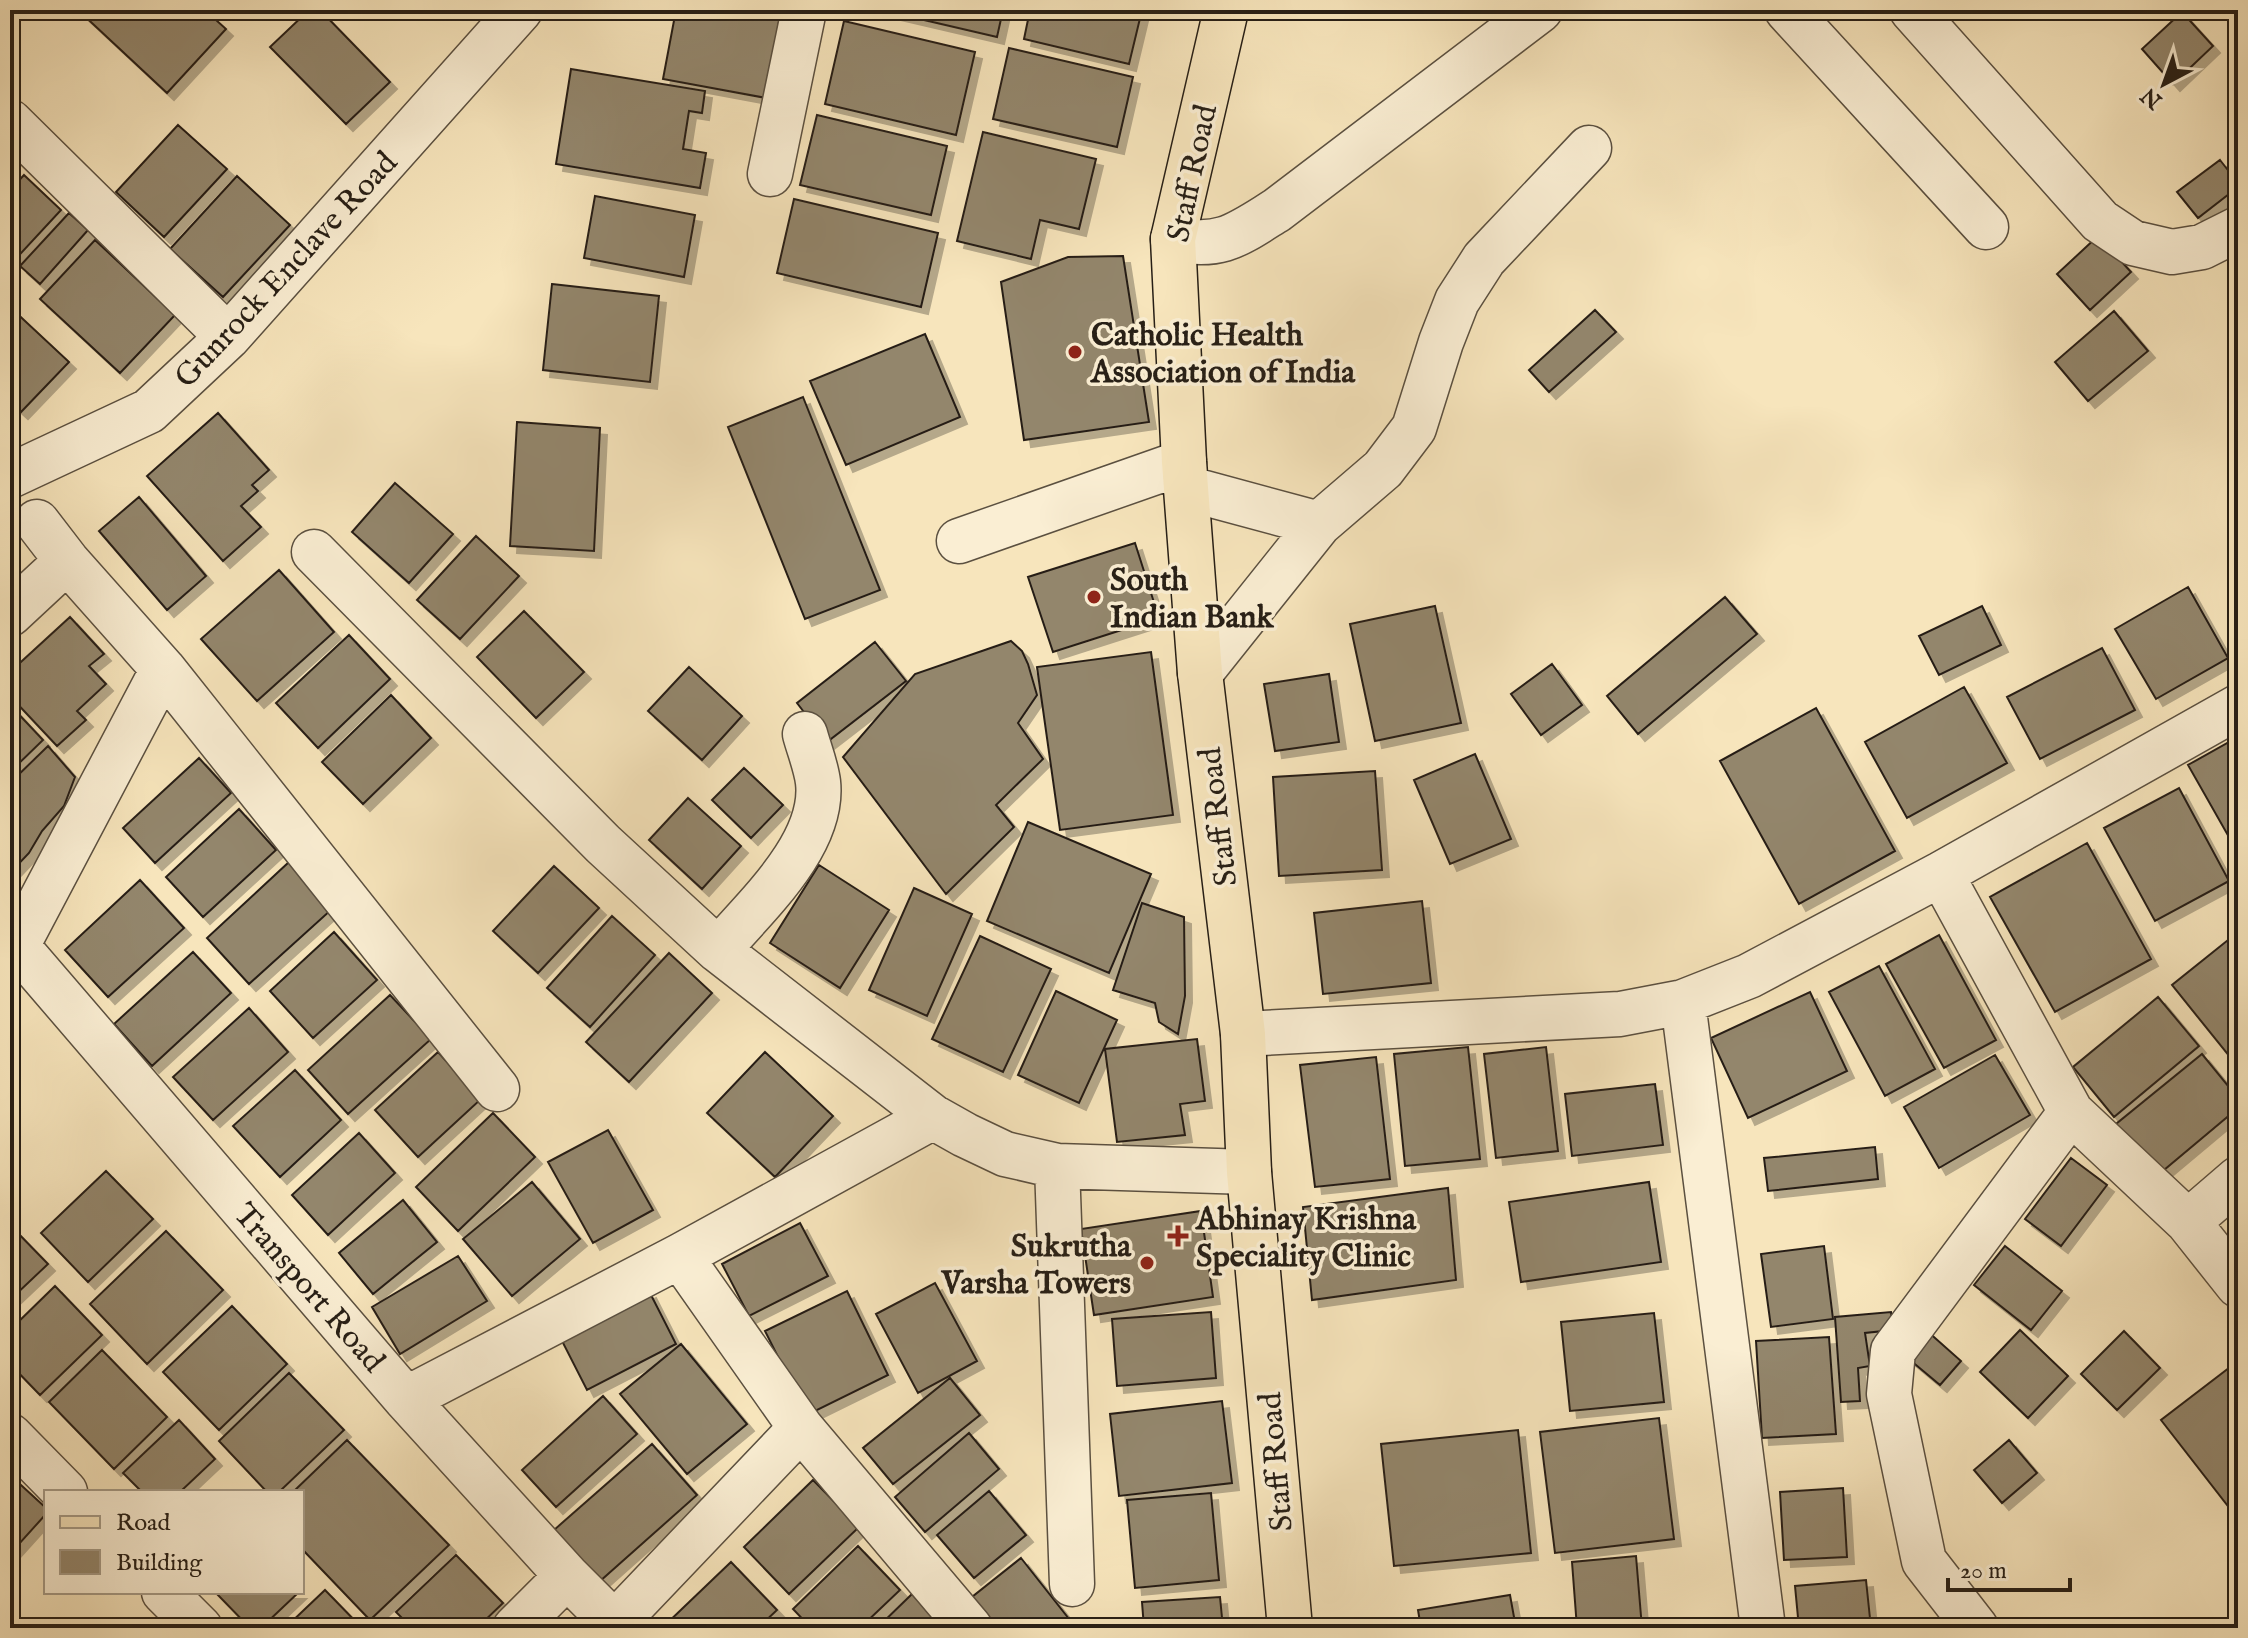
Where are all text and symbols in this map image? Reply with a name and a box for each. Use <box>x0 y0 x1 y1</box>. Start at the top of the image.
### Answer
north arrow <box>2124 44 2204 124</box>
text: N <box>2136 81 2169 115</box>
street label: Staff Road <box>1159 100 1228 246</box>
street label: Gunrock Enclave Road <box>166 143 408 398</box>
place label: Catholic Health Association of India <box>1089 316 1356 394</box>
marker: Catholic Health Association of India <box>1066 343 1084 361</box>
place label: South Indian Bank <box>1110 561 1274 639</box>
marker: South Indian Bank <box>1085 588 1103 606</box>
street label: Staff Road <box>1191 744 1248 888</box>
street label: Transport Road <box>223 1195 394 1383</box>
place label: Abhinay Krishna Speciality Clinic <box>1194 1200 1417 1278</box>
marker: Abhinay Krishna Speciality Clinic <box>1167 1225 1189 1247</box>
place label: Sukrutha Varsha Towers <box>941 1227 1132 1305</box>
marker: Sukrutha Varsha Towers <box>1138 1254 1156 1272</box>
street label: Staff Road <box>1251 1390 1304 1533</box>
legend <box>44 1490 304 1594</box>
text: Road <box>116 1508 170 1539</box>
scale bar <box>1948 1542 2070 1592</box>
text: Building <box>116 1548 203 1579</box>
text: 20 m <box>1960 1556 2007 1587</box>

